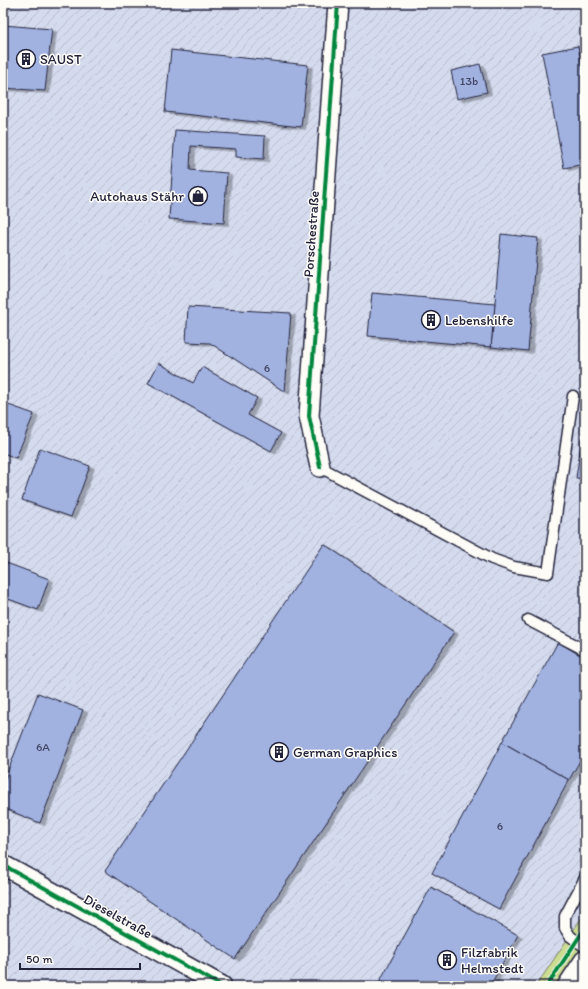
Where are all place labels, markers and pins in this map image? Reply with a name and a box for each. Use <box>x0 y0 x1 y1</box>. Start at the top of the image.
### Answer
building icon: SAUST <box>15 48 37 70</box>
place label: SAUST <box>40 51 82 68</box>
shop icon: Autohaus Stähr <box>187 185 209 207</box>
place label: Autohaus Stähr <box>90 188 184 205</box>
building icon: Lebenshilfe <box>420 309 442 331</box>
place label: Lebenshilfe <box>445 312 514 329</box>
building icon: German Graphics <box>268 741 290 763</box>
place label: German Graphics <box>293 744 397 761</box>
place label: Filzfabrik Helmstedt <box>461 944 524 977</box>
building icon: Filzfabrik Helmstedt <box>436 949 458 971</box>

